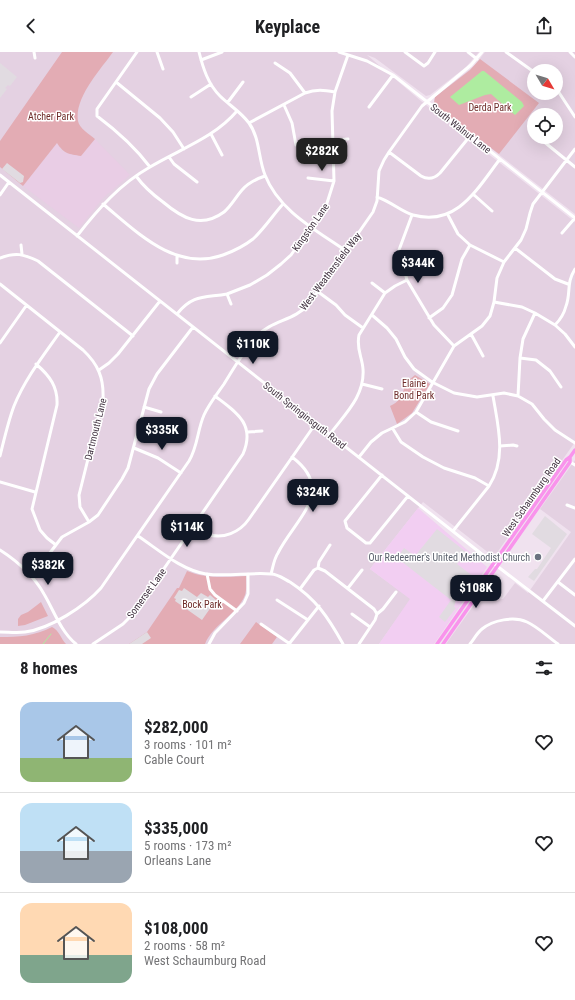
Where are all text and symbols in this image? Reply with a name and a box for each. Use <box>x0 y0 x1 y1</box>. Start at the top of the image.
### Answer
icon: back <box>20 15 42 37</box>
icon: share <box>533 15 555 37</box>
text: Keyplace <box>255 16 320 37</box>
north arrow <box>527 64 563 100</box>
map controls <box>527 64 563 144</box>
street label: South Walnut Lane <box>428 101 493 156</box>
park label: Derda Park <box>468 102 512 113</box>
button: locate <box>527 108 563 144</box>
park label: Atcher Park <box>28 111 74 122</box>
pin: $282K <box>294 138 350 172</box>
text: $282K <box>305 143 339 158</box>
street label: Kingston Lane <box>290 201 331 253</box>
street label: West Weathersfield Way <box>298 230 363 312</box>
pin: $344K <box>390 250 446 284</box>
text: $344K <box>401 255 435 270</box>
pin: $110K <box>225 331 281 365</box>
text: $110K <box>236 336 270 351</box>
park label: Elaine Bond Park <box>394 378 435 401</box>
street label: South Springinsguth Road <box>261 380 348 451</box>
street label: Dartmouth Lane <box>82 397 109 461</box>
pin: $335K <box>134 417 190 451</box>
text: $335K <box>145 422 179 437</box>
street label: West Schaumburg Road <box>500 456 563 539</box>
pin: $324K <box>285 479 341 513</box>
text: $324K <box>296 484 330 499</box>
pin: $114K <box>159 514 215 548</box>
text: $114K <box>170 519 204 534</box>
pin: $382K <box>20 552 76 586</box>
place label: Our Redeemer's United Methodist Church <box>368 552 530 563</box>
marker: Our Redeemer's United Methodist Church <box>533 552 543 562</box>
text: $382K <box>31 557 65 572</box>
street label: Somerset Lane <box>125 566 168 620</box>
pin: $108K <box>448 575 504 609</box>
text: $108K <box>459 580 493 595</box>
park label: Bock Park <box>182 599 222 610</box>
icon: filters <box>533 657 555 679</box>
text: 8 homes <box>20 658 78 678</box>
text: $282,000 <box>144 717 208 737</box>
icon: home <box>52 718 100 766</box>
icon: heart <box>533 731 555 753</box>
text: 3 rooms · 101 m² <box>144 737 231 752</box>
text: Cable Court <box>144 752 204 767</box>
text: $335,000 <box>144 818 208 838</box>
icon: home <box>52 819 100 867</box>
icon: heart <box>533 832 555 854</box>
text: 5 rooms · 173 m² <box>144 838 231 853</box>
text: Orleans Lane <box>144 853 211 868</box>
text: $108,000 <box>144 918 208 938</box>
icon: home <box>52 919 100 967</box>
icon: heart <box>533 932 555 954</box>
text: 2 rooms · 58 m² <box>144 938 225 953</box>
text: West Schaumburg Road <box>144 953 266 968</box>

